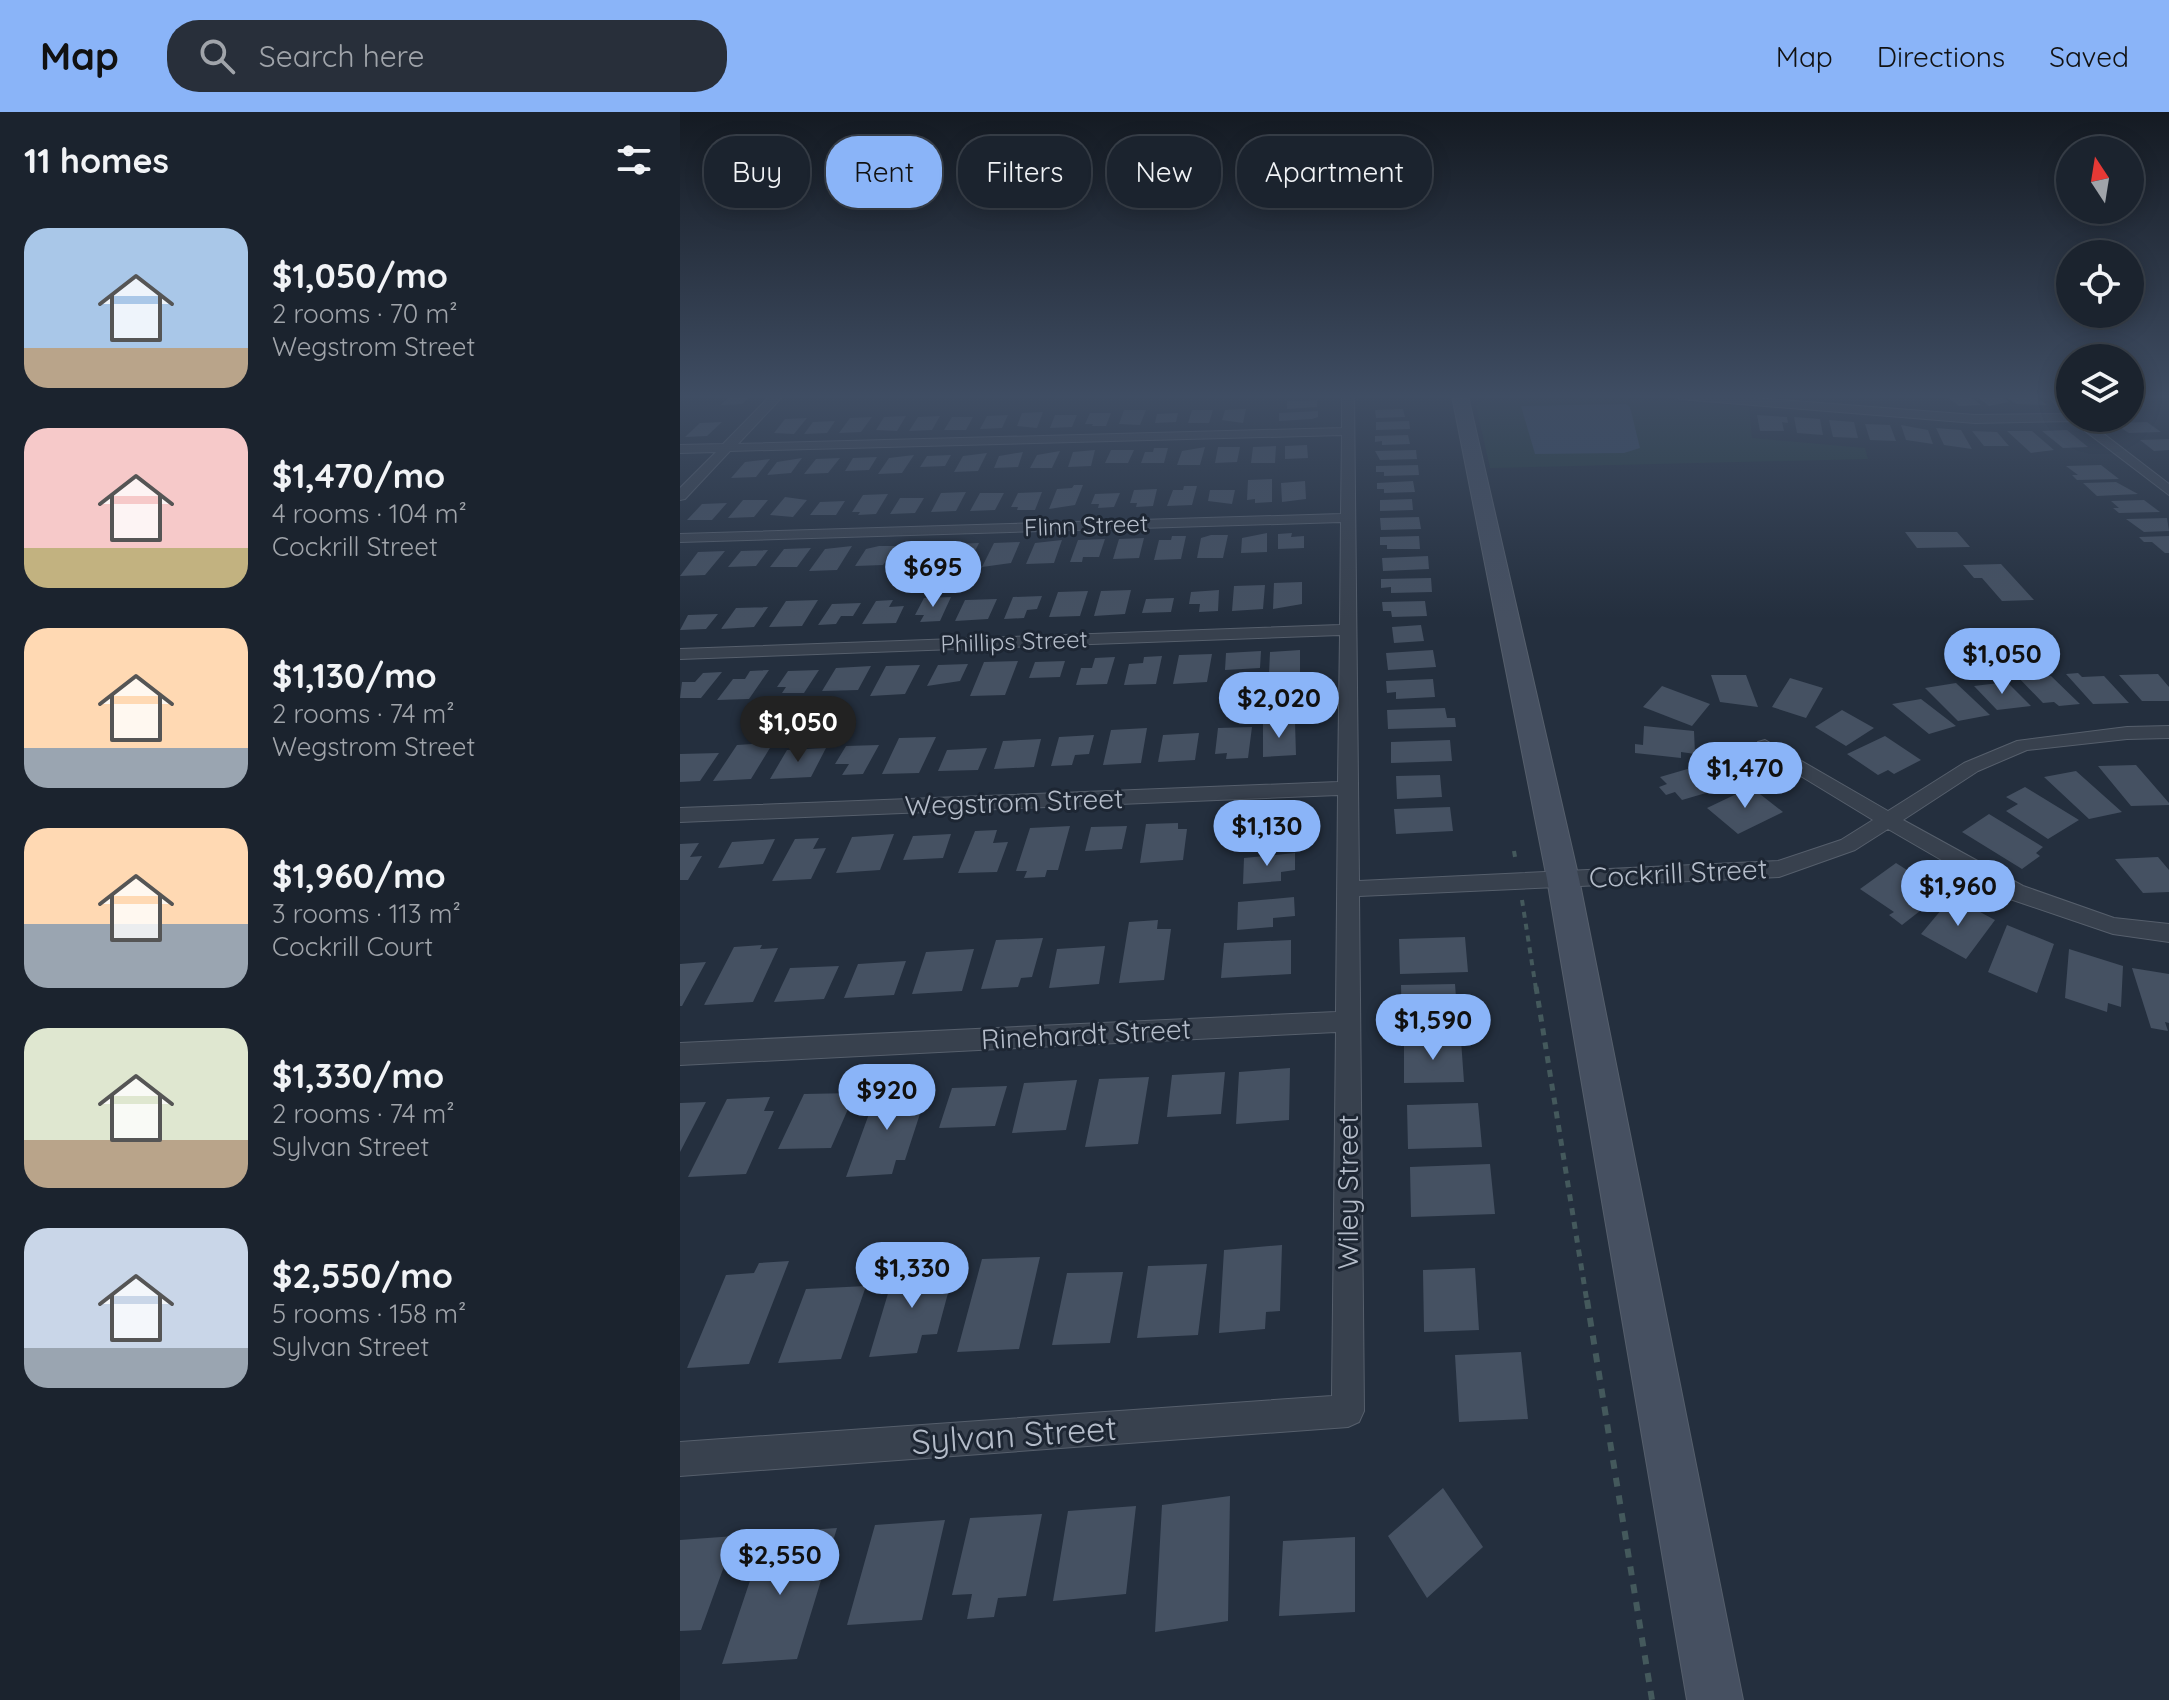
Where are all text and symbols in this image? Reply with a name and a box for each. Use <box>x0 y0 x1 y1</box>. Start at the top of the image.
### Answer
search box <box>167 20 727 92</box>
text: Map <box>40 32 119 80</box>
icon: search <box>195 34 239 78</box>
text: Search here <box>259 37 424 75</box>
text: Map <box>1776 39 1833 74</box>
text: Directions <box>1877 39 2005 74</box>
text: Saved <box>2049 39 2129 74</box>
chip: Buy <box>704 136 810 208</box>
chip: Rent <box>826 136 942 208</box>
chip: Filters <box>958 136 1091 208</box>
chip: New <box>1107 136 1221 208</box>
chip: Apartment <box>1237 136 1432 208</box>
north arrow <box>2056 136 2144 224</box>
map controls <box>2056 136 2144 432</box>
icon: filters <box>612 138 656 182</box>
text: 11 homes <box>24 139 169 182</box>
button: locate <box>2056 240 2144 328</box>
text: $1,050/mo <box>272 254 448 297</box>
icon: home <box>88 260 184 356</box>
text: 2 rooms · 70 m² <box>272 297 457 330</box>
text: Wegstrom Street <box>272 330 475 363</box>
button: layers <box>2056 344 2144 432</box>
text: $1,470/mo <box>272 454 445 497</box>
icon: home <box>88 460 184 556</box>
text: 4 rooms · 104 m² <box>272 497 467 530</box>
street label: Flinn Street <box>1023 508 1149 542</box>
text: Cockrill Street <box>272 530 438 563</box>
pin: $695 <box>886 541 980 609</box>
text: $695 <box>903 550 963 583</box>
street label: Phillips Street <box>940 623 1088 659</box>
pin: $1,050 <box>1937 628 2067 696</box>
text: $1,050 <box>1962 637 2042 670</box>
text: $1,130/mo <box>272 654 437 697</box>
icon: home <box>88 660 184 756</box>
pin: $2,020 <box>1214 672 1344 740</box>
text: $2,020 <box>1237 681 1321 714</box>
pin: $1,050 <box>733 696 863 764</box>
text: 2 rooms · 74 m² <box>272 697 455 730</box>
text: $1,050 <box>758 705 838 738</box>
text: Wegstrom Street <box>272 730 475 763</box>
pin: $1,470 <box>1680 742 1810 810</box>
text: $1,470 <box>1706 751 1784 784</box>
street label: Wegstrom Street <box>904 780 1124 823</box>
pin: $1,130 <box>1202 800 1332 868</box>
text: $1,130 <box>1231 809 1303 842</box>
street label: Cockrill Street <box>1588 850 1768 895</box>
text: $1,960/mo <box>272 854 446 897</box>
icon: home <box>88 860 184 956</box>
pin: $1,960 <box>1893 860 2023 928</box>
text: $1,960 <box>1919 869 1997 902</box>
text: 3 rooms · 113 m² <box>272 897 461 930</box>
text: Cockrill Court <box>272 930 433 963</box>
pin: $1,590 <box>1368 994 1498 1062</box>
text: $1,590 <box>1394 1003 1472 1036</box>
street label: Rinehardt Street <box>980 1011 1192 1056</box>
text: $1,330/mo <box>272 1054 444 1097</box>
icon: home <box>88 1060 184 1156</box>
pin: $920 <box>840 1064 934 1132</box>
text: $920 <box>856 1073 918 1106</box>
text: 2 rooms · 74 m² <box>272 1097 455 1130</box>
street label: Wiley Street <box>1330 1115 1365 1269</box>
text: Sylvan Street <box>272 1130 429 1163</box>
pin: $1,330 <box>847 1242 977 1310</box>
text: $1,330 <box>874 1251 950 1284</box>
text: $2,550/mo <box>272 1254 453 1297</box>
icon: home <box>88 1260 184 1356</box>
text: 5 rooms · 158 m² <box>272 1297 466 1330</box>
text: Sylvan Street <box>272 1330 429 1363</box>
street label: Sylvan Street <box>910 1406 1118 1463</box>
pin: $2,550 <box>715 1529 845 1597</box>
text: $2,550 <box>738 1538 822 1571</box>

